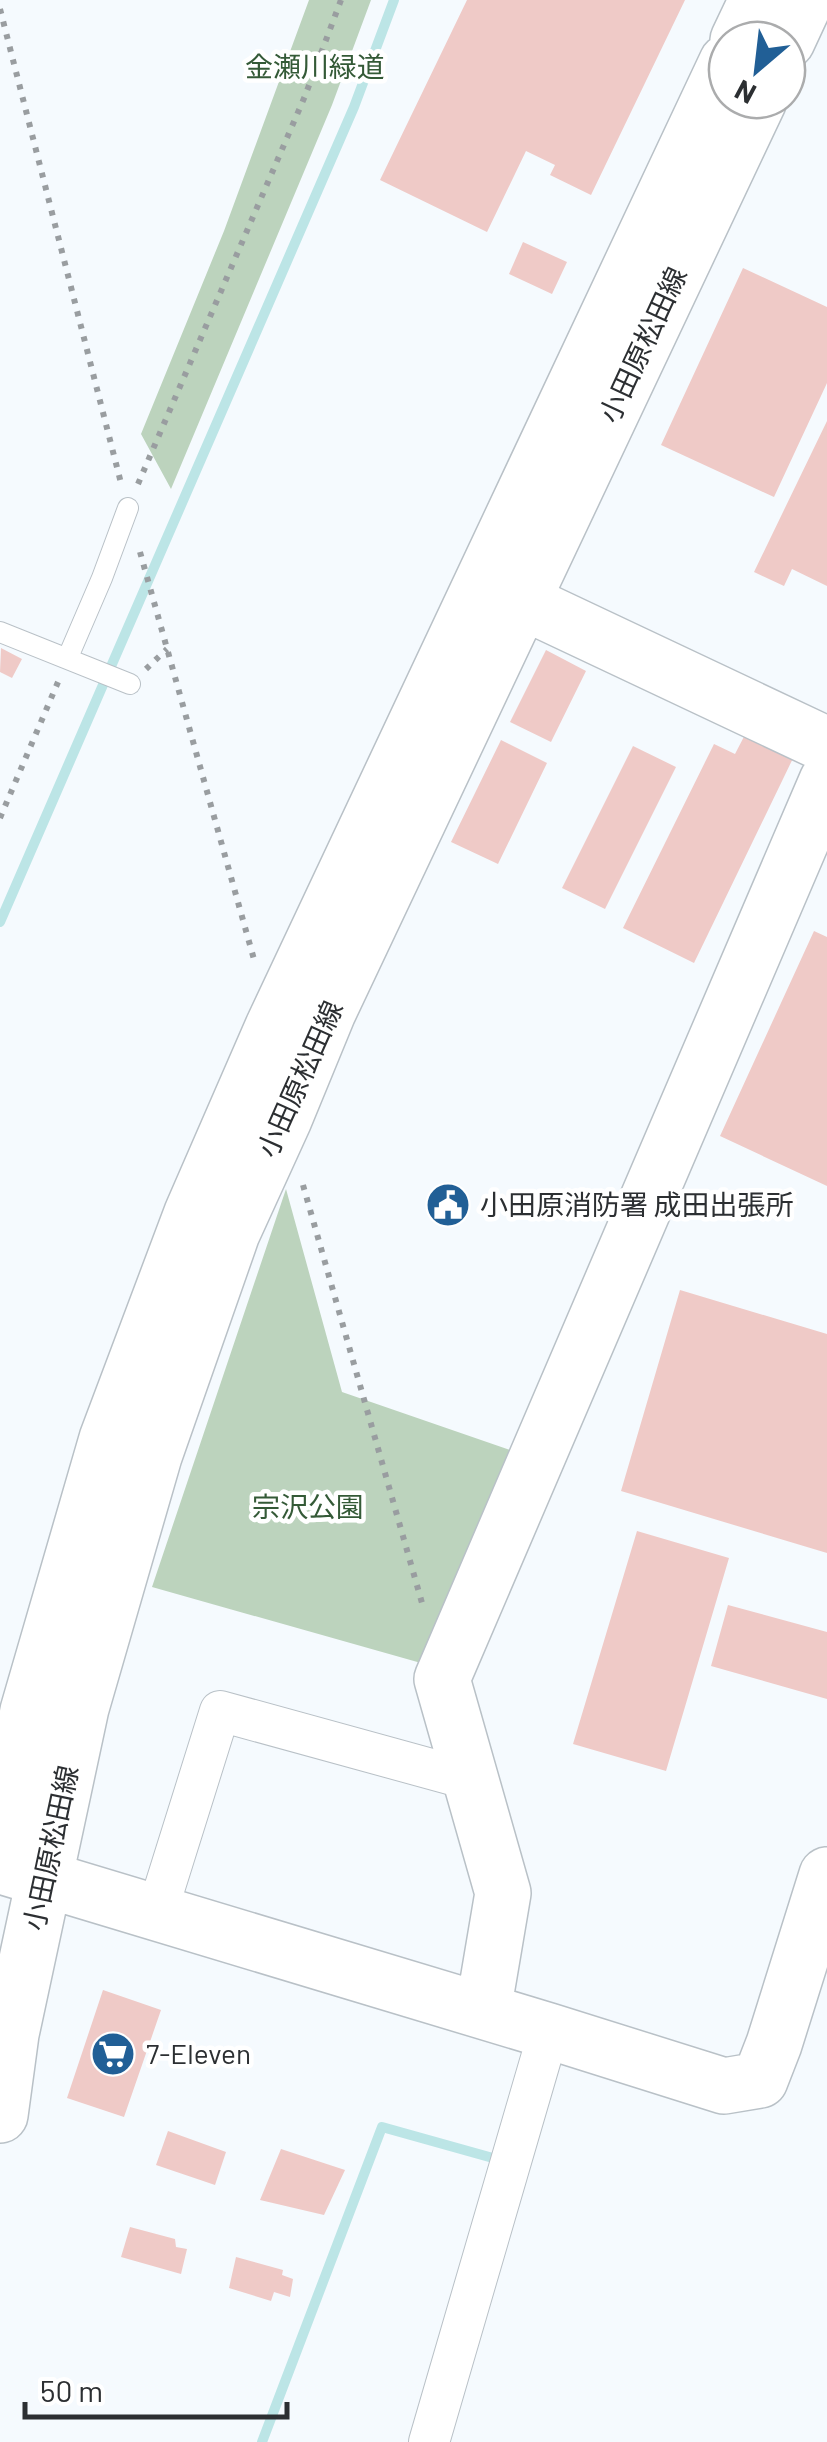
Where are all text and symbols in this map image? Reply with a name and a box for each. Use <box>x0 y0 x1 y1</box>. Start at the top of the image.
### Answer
north arrow <box>707 20 807 120</box>
park label: 金瀬川緑道 <box>245 49 385 83</box>
text: N <box>729 74 761 112</box>
street label: 小田原松田線 <box>591 261 693 428</box>
street label: 小田原松田線 <box>249 995 349 1162</box>
public building icon: 小田原消防署 成田出張所 <box>425 1182 471 1228</box>
place label: 小田原消防署 成田出張所 <box>480 1187 794 1221</box>
park label: 宗沢公園 <box>252 1489 364 1523</box>
street label: 小田原松田線 <box>16 1762 84 1933</box>
supermarket icon: 7-Eleven <box>90 2031 136 2077</box>
place label: 7-Eleven <box>146 2036 251 2070</box>
scale bar <box>25 2357 288 2419</box>
text: 50 m <box>40 2372 103 2408</box>

